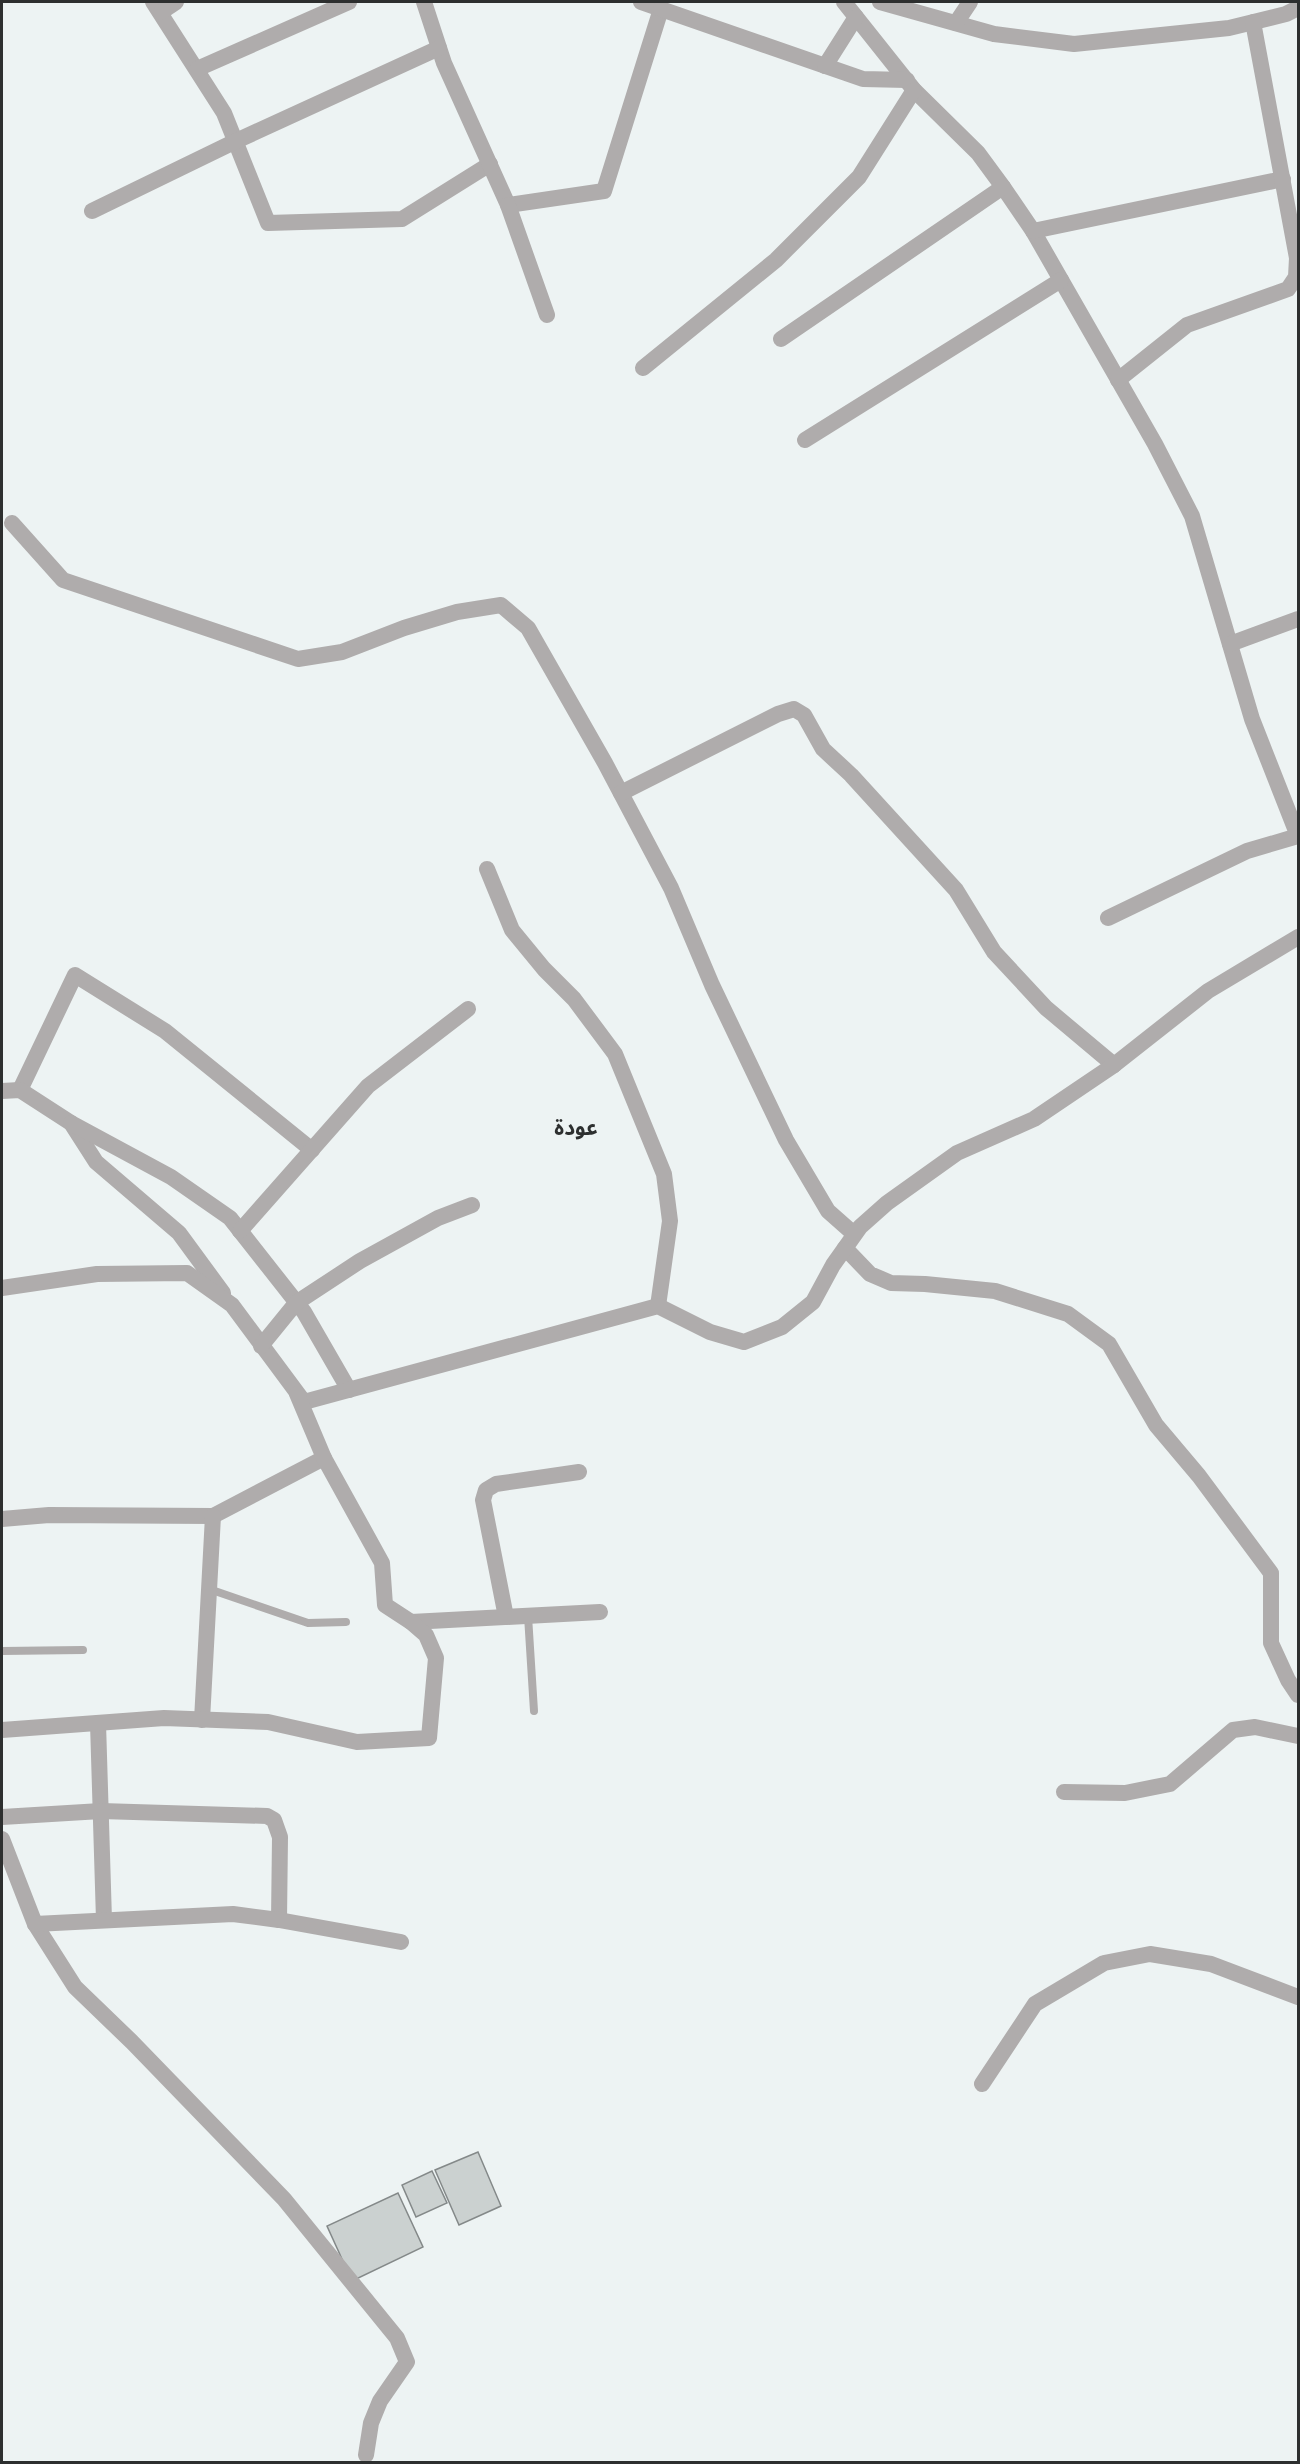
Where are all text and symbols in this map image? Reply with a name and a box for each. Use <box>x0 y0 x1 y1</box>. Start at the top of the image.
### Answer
district label: عودة <box>554 1113 598 1141</box>

